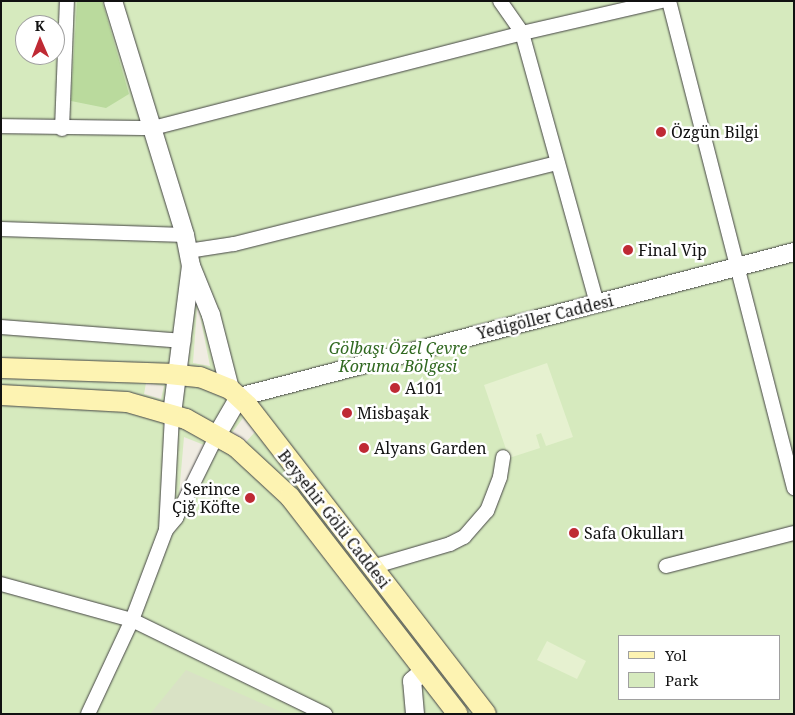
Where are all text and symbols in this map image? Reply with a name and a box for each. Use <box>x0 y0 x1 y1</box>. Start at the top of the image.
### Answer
north arrow <box>15 15 65 65</box>
text: K <box>34 16 45 35</box>
place label: Özgün Bilgi <box>671 122 759 142</box>
marker: Özgün Bilgi <box>655 126 667 138</box>
place label: Final Vip <box>638 240 707 260</box>
marker: Final Vip <box>622 244 634 256</box>
street label: Yedigöller Caddesi <box>475 291 615 343</box>
park label: Gölbaşı Özel Çevre Koruma Bölgesi <box>329 338 467 376</box>
place label: A101 <box>405 378 443 398</box>
marker: A101 <box>389 382 401 394</box>
place label: Misbaşak <box>357 403 429 423</box>
marker: Misbaşak <box>341 407 353 419</box>
place label: Alyans Garden <box>374 438 487 458</box>
marker: Alyans Garden <box>358 442 370 454</box>
street label: Beyşehir Gölü Caddesi <box>274 446 394 592</box>
place label: Serince Çiğ Köfte <box>172 479 240 517</box>
marker: Serince Çiğ Köfte <box>244 492 256 504</box>
place label: Safa Okulları <box>584 523 684 543</box>
marker: Safa Okulları <box>568 527 580 539</box>
legend <box>618 635 780 700</box>
text: Yol <box>665 645 687 665</box>
text: Park <box>665 670 698 690</box>

